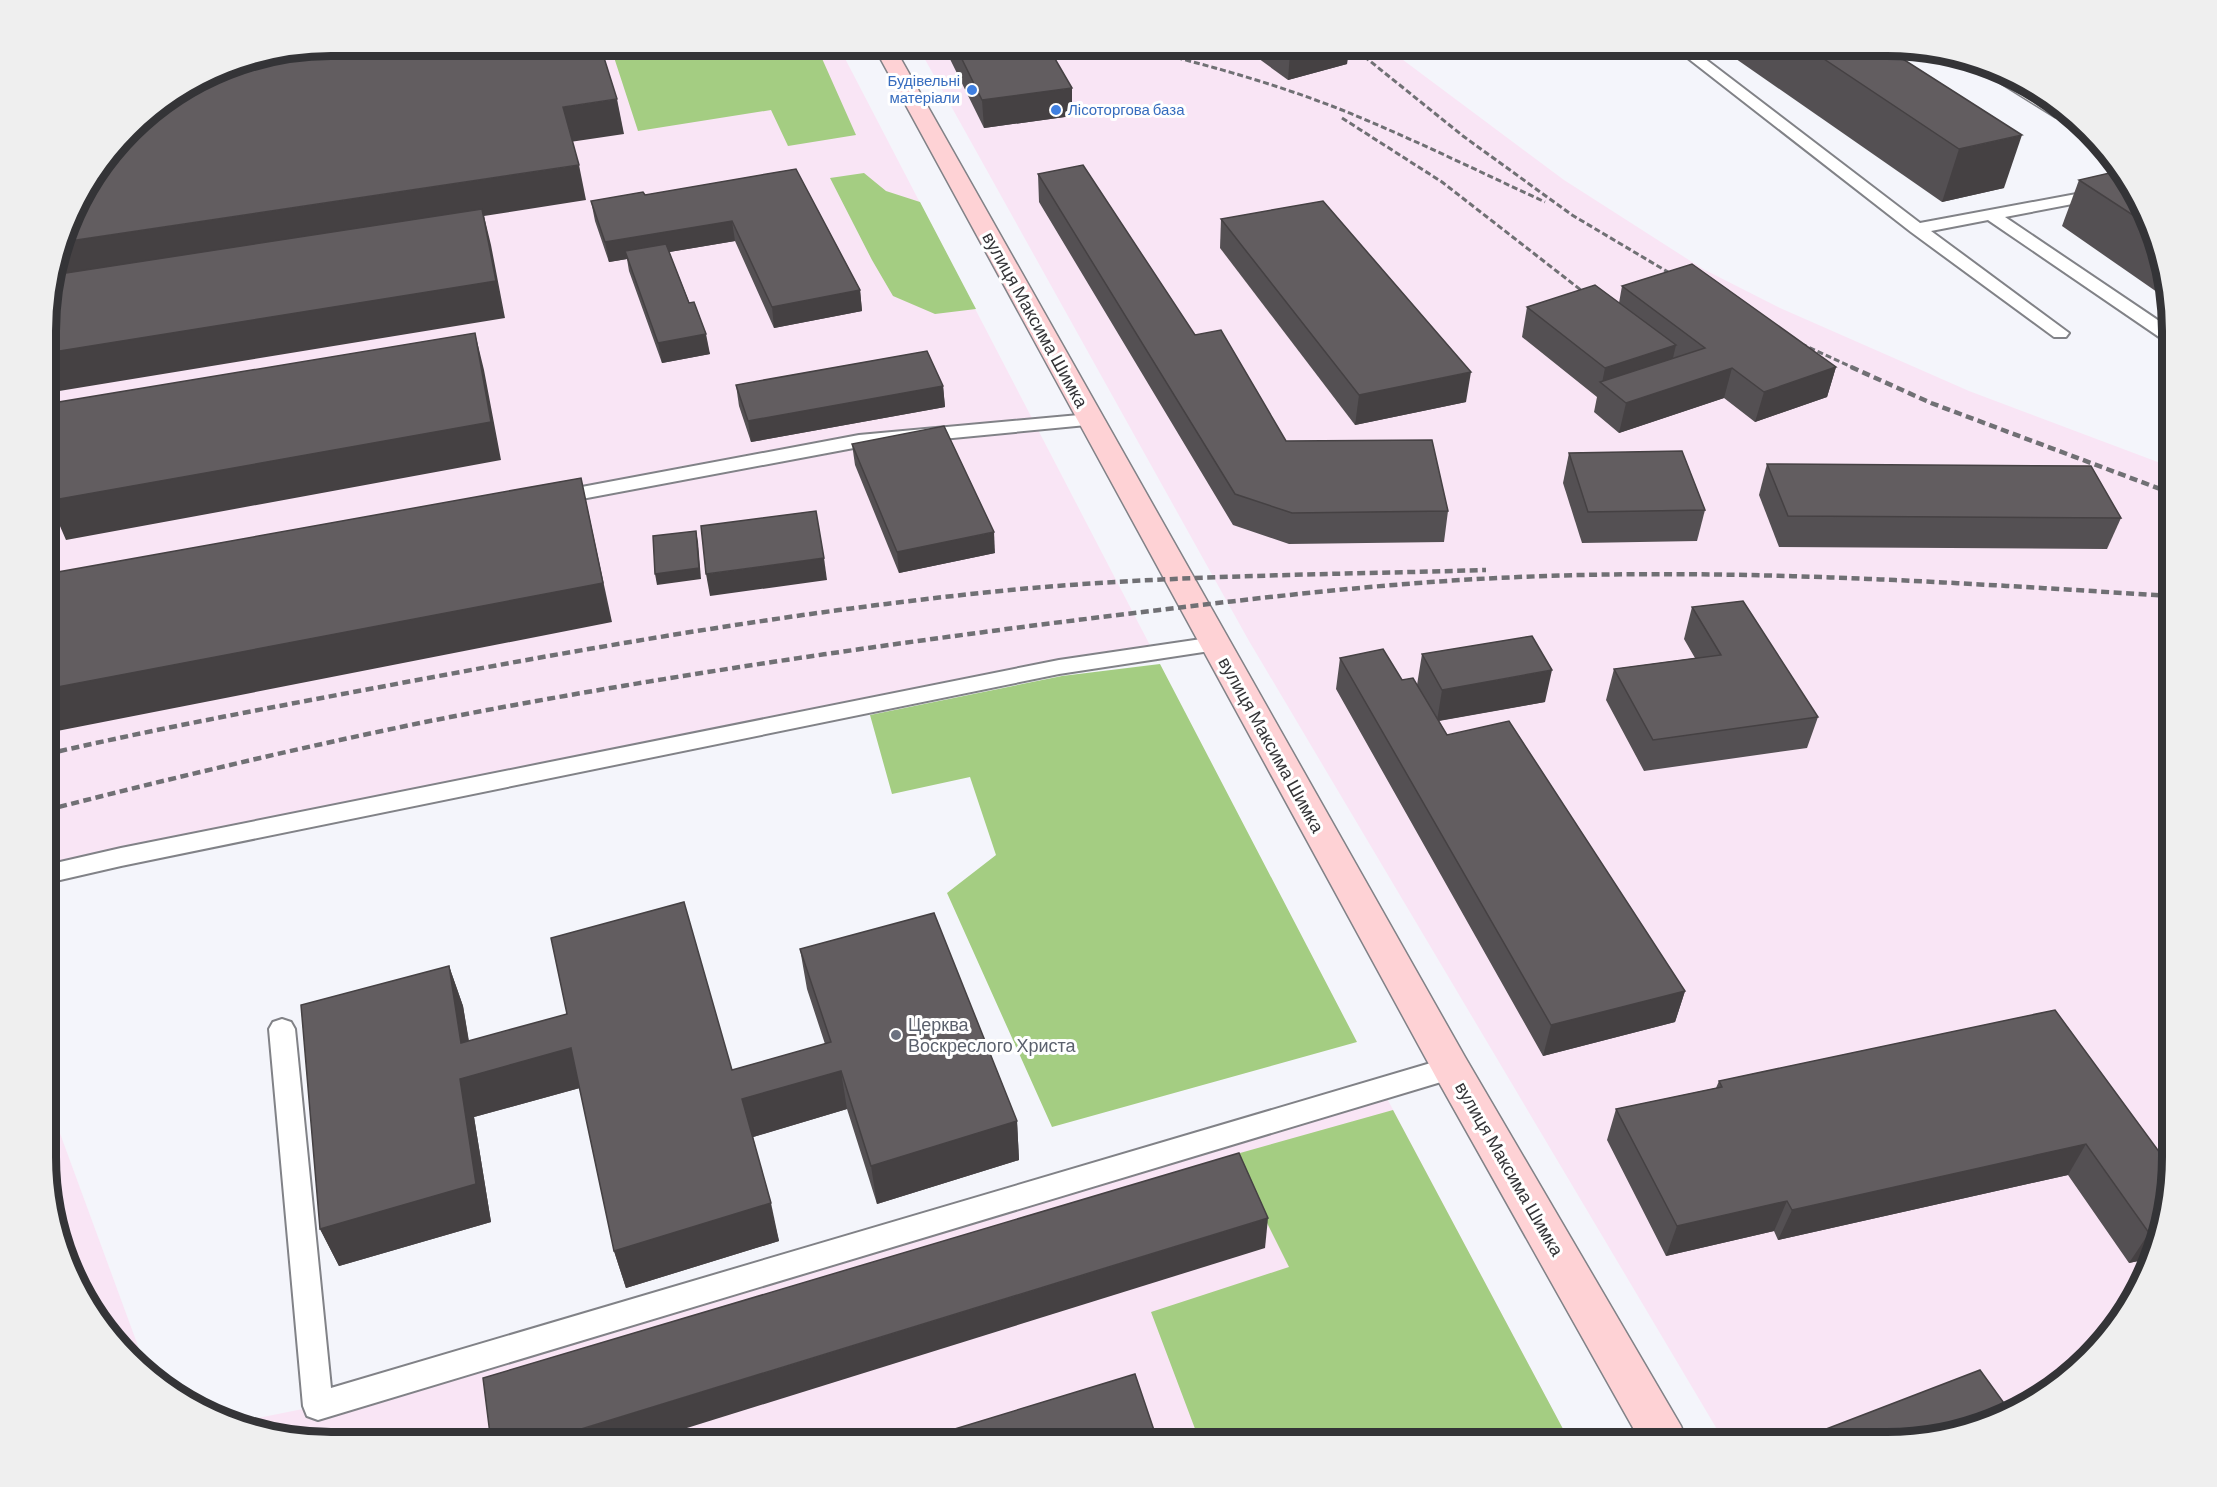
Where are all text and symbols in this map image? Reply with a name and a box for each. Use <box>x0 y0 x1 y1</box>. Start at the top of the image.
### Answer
place label: Будівельні матеріали <box>888 71 960 106</box>
marker: Будівельні матеріали <box>965 83 979 97</box>
place label: Лісоторгова база <box>1068 100 1185 118</box>
marker: Лісоторгова база <box>1049 103 1063 117</box>
street label: вулиця Максима Шимка <box>978 228 1094 412</box>
street label: вулиця Максима Шимка <box>1214 653 1330 837</box>
place label: Церква Воскреслого Христа <box>908 1013 1077 1056</box>
marker: Церква Воскреслого Христа <box>889 1028 903 1042</box>
street label: вулиця Максима Шимка <box>1451 1077 1569 1260</box>

